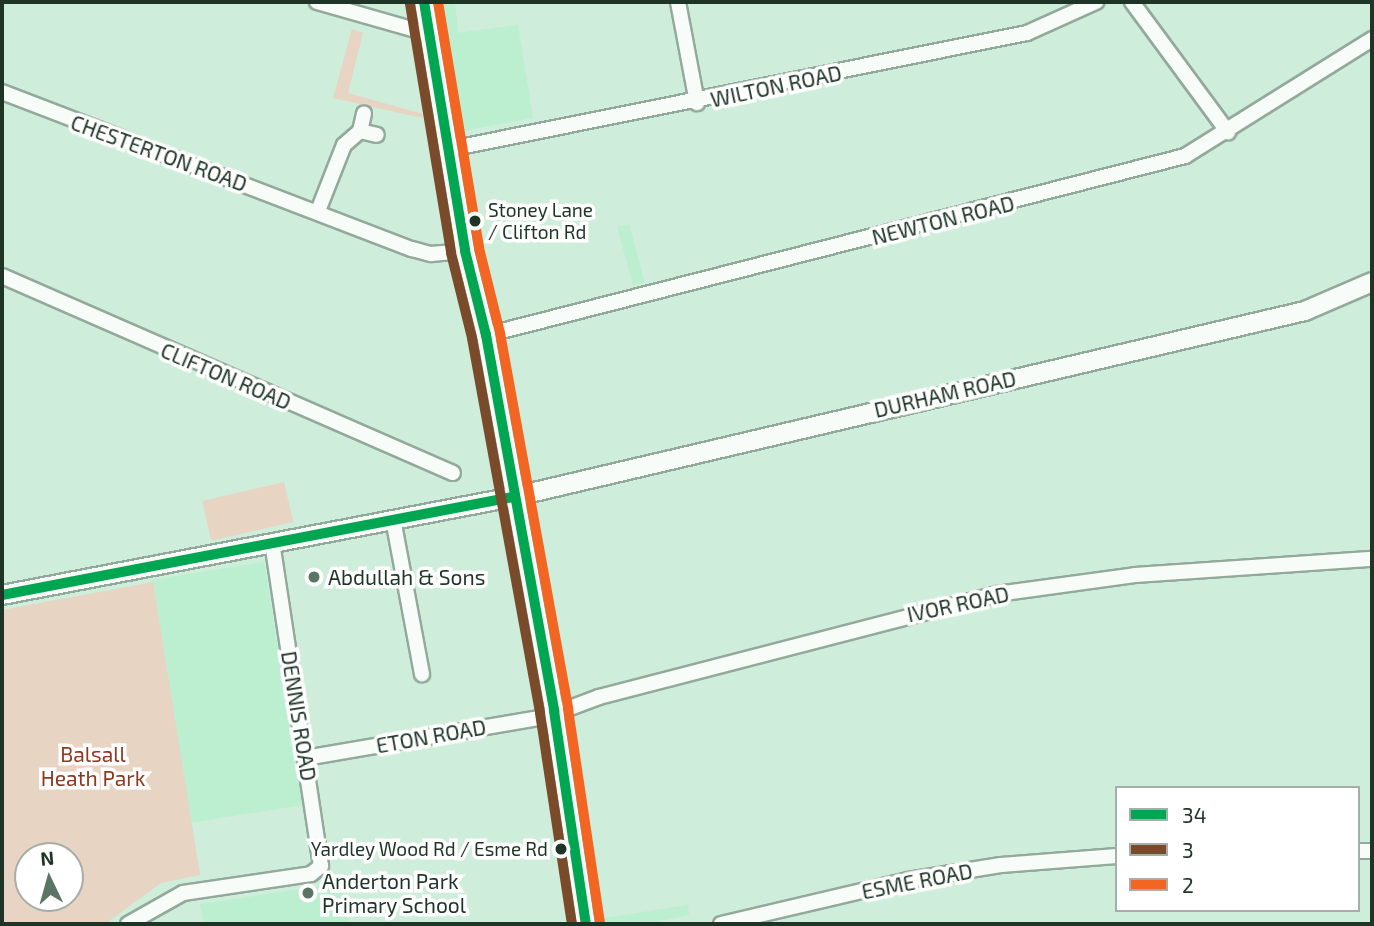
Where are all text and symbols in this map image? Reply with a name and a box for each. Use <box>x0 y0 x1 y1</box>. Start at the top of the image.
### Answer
street label: WILTON ROAD <box>708 60 844 112</box>
street label: CHESTERTON ROAD <box>67 109 251 197</box>
street label: NEWTON ROAD <box>869 190 1017 250</box>
place label: Stoney Lane / Clifton Rd <box>488 199 593 243</box>
marker: Stoney Lane / Clifton Rd <box>468 214 482 228</box>
street label: CLIFTON ROAD <box>157 337 295 415</box>
street label: DURHAM ROAD <box>872 365 1018 423</box>
place label: Abdullah & Sons <box>328 564 485 590</box>
marker: Abdullah & Sons <box>306 569 322 585</box>
street label: IVOR ROAD <box>905 581 1011 627</box>
street label: DENNIS ROAD <box>276 649 322 783</box>
street label: ETON ROAD <box>374 714 488 758</box>
park label: Balsall Heath Park <box>41 741 145 791</box>
legend <box>1115 786 1360 912</box>
text: 34 <box>1182 802 1207 827</box>
text: 3 <box>1182 837 1194 862</box>
place label: Yardley Wood Rd / Esme Rd <box>310 838 548 860</box>
north arrow <box>14 842 84 912</box>
marker: Yardley Wood Rd / Esme Rd <box>554 842 568 856</box>
text: N <box>39 846 55 870</box>
street label: ESME ROAD <box>859 858 975 904</box>
place label: Anderton Park Primary School <box>322 868 467 918</box>
text: 2 <box>1182 872 1194 897</box>
marker: Anderton Park Primary School <box>300 885 316 901</box>

